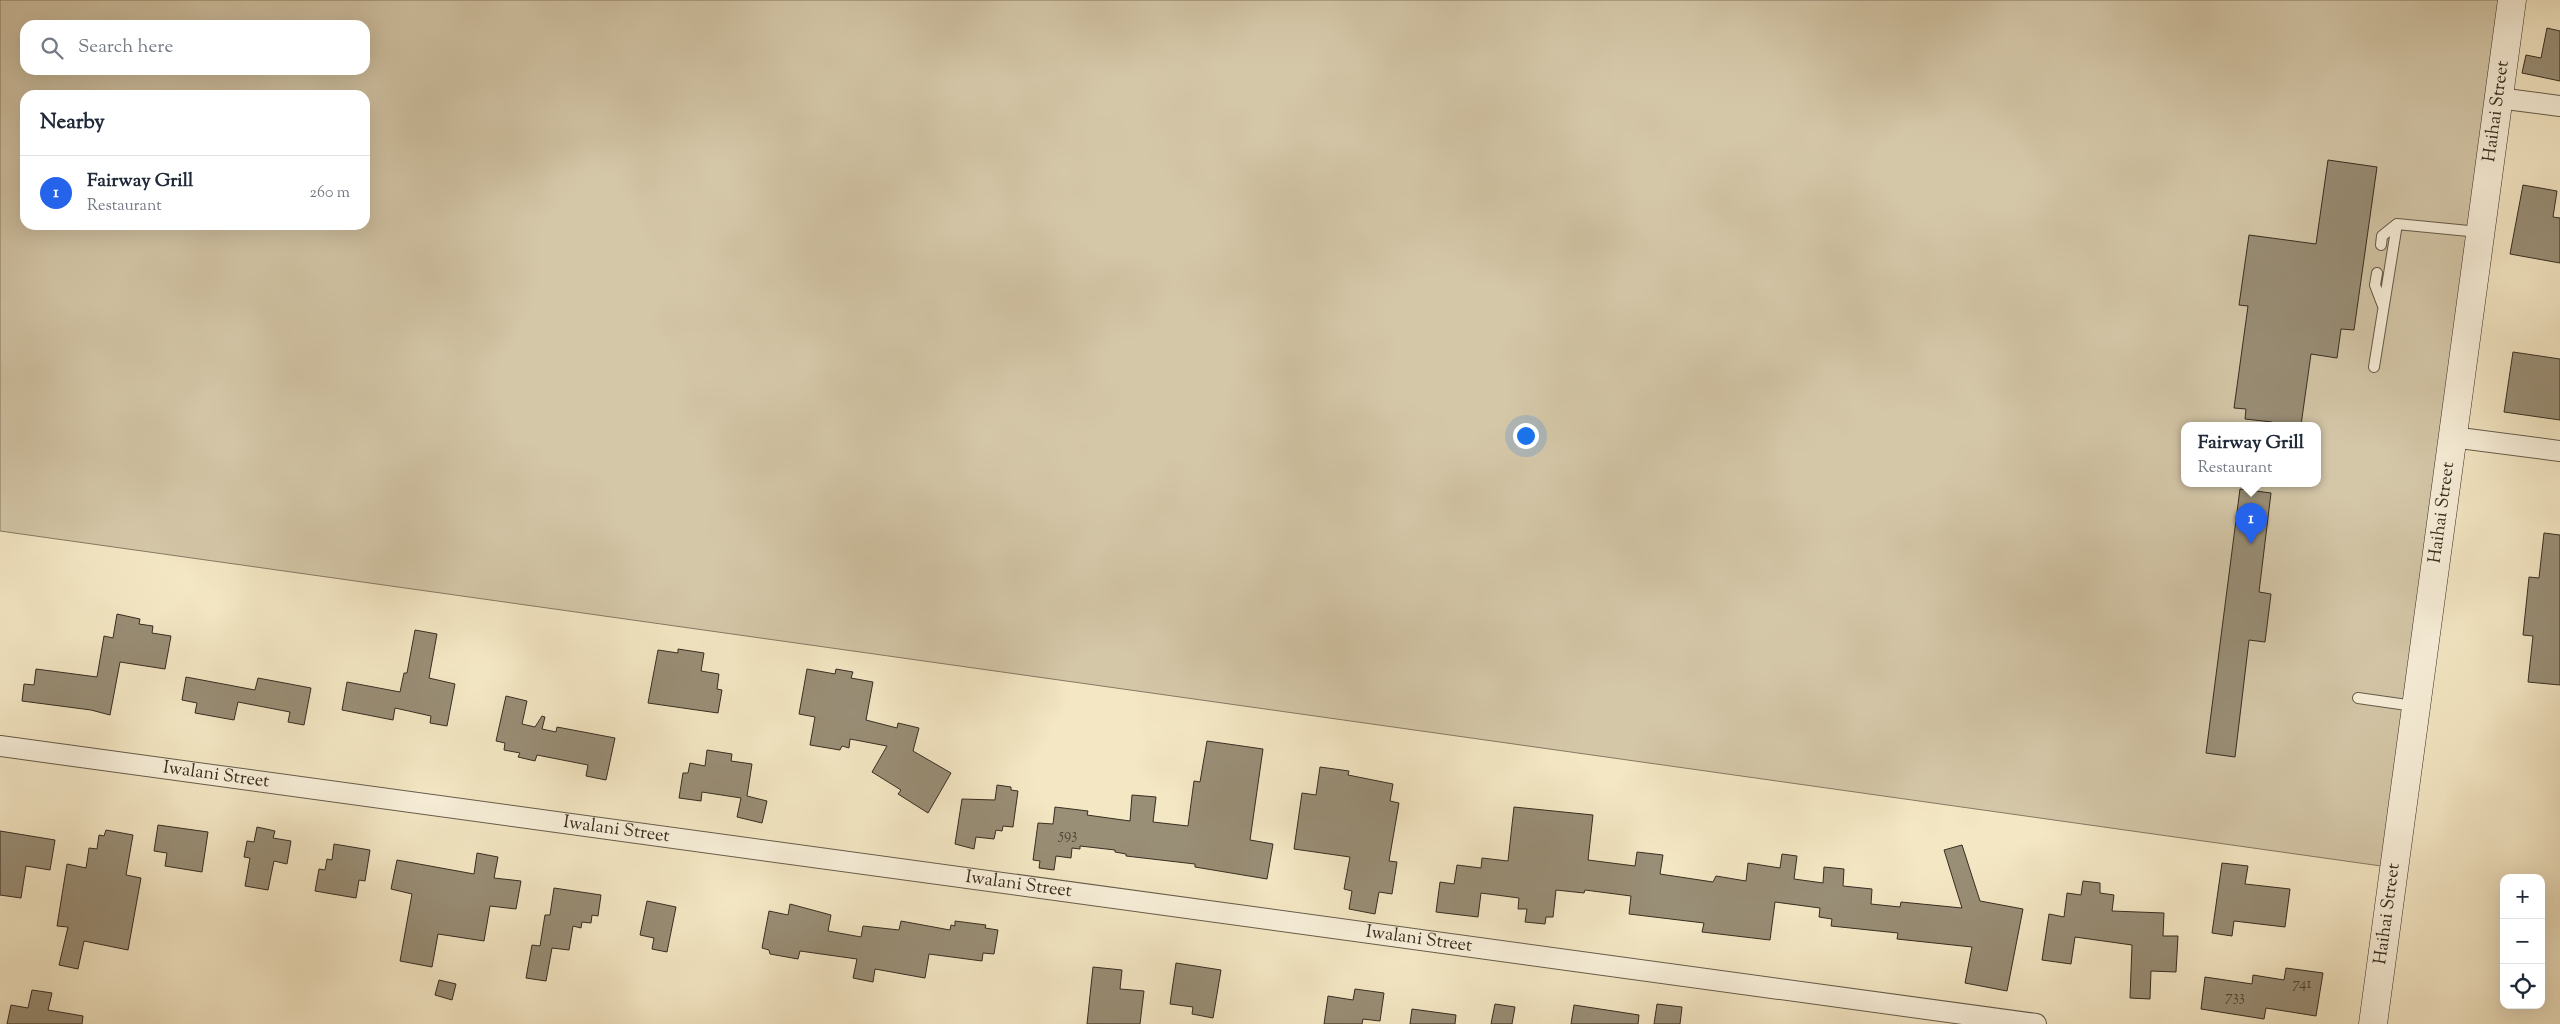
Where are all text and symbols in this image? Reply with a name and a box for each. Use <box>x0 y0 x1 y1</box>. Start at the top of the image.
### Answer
search box <box>20 20 370 75</box>
icon: search <box>38 34 66 62</box>
text: Search here <box>78 34 173 61</box>
street label: Haihai Street <box>2477 59 2517 164</box>
text: Nearby <box>40 108 105 138</box>
text: Fairway Grill <box>87 168 193 195</box>
text: 1 <box>53 182 59 205</box>
text: 260 m <box>309 182 350 205</box>
text: Restaurant <box>87 195 162 218</box>
popup <box>2181 422 2321 487</box>
your location <box>1513 423 1539 449</box>
text: Fairway Grill <box>2198 430 2304 457</box>
text: Restaurant <box>2198 457 2273 480</box>
street label: Haihai Street <box>2423 460 2462 565</box>
pin: 1 <box>2235 503 2267 544</box>
street label: Iwalani Street <box>161 755 271 796</box>
street label: Iwalani Street <box>561 810 671 850</box>
house number: 593 <box>1058 825 1077 846</box>
street label: Haihai Street <box>2368 862 2408 966</box>
street label: Iwalani Street <box>964 865 1073 905</box>
map controls <box>2500 874 2545 1009</box>
button: + <box>2500 874 2545 919</box>
button: − <box>2500 919 2545 964</box>
street label: Iwalani Street <box>1364 920 1474 960</box>
button: locate <box>2500 964 2545 1009</box>
house number: 741 <box>2292 974 2312 995</box>
house number: 733 <box>2225 987 2245 1008</box>

